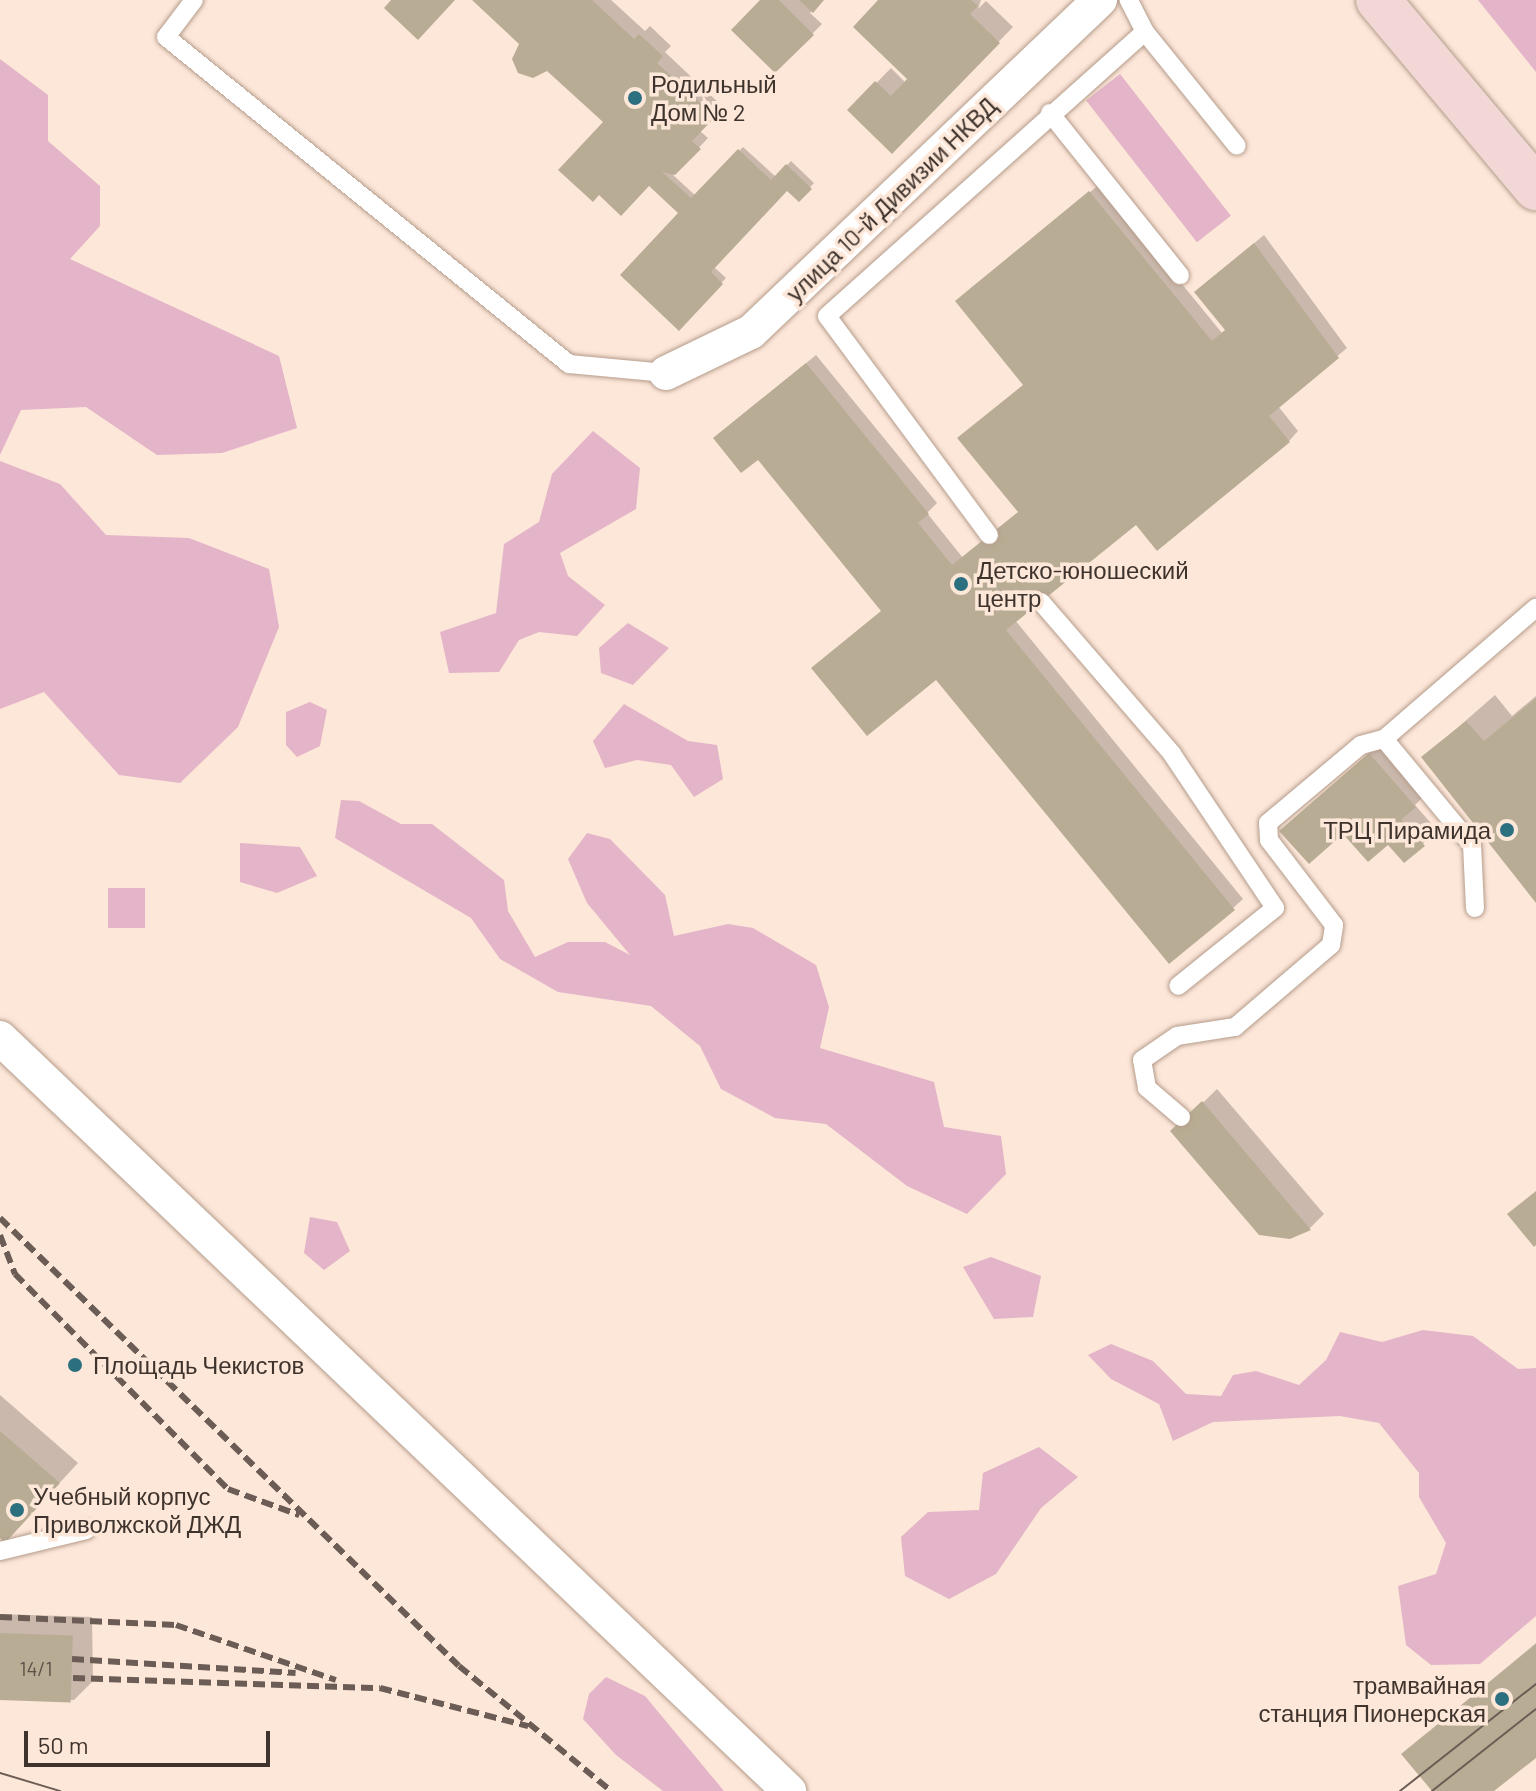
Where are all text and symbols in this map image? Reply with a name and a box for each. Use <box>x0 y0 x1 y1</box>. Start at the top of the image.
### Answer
place label: Родильный Дом № 2 <box>651 70 777 126</box>
marker: Родильный Дом № 2 <box>626 89 644 107</box>
street label: улица 10-й Дивизии НКВД <box>780 91 1002 307</box>
place label: Детско-юношеский центр <box>977 556 1189 612</box>
marker: Детско-юношеский центр <box>952 575 970 593</box>
place label: ТРЦ Пирамида <box>1323 816 1491 844</box>
marker: ТРЦ Пирамида <box>1498 821 1516 839</box>
place label: Площадь Чекистов <box>93 1351 304 1379</box>
marker: Площадь Чекистов <box>64 1354 86 1376</box>
place label: Учебный корпус Приволжской ДЖД <box>33 1482 241 1538</box>
marker: Учебный корпус Приволжской ДЖД <box>8 1501 26 1519</box>
house number: 14/1 <box>19 1656 53 1680</box>
place label: трамвайная станция Пионерская <box>1258 1671 1486 1727</box>
marker: трамвайная станция Пионерская <box>1493 1690 1511 1708</box>
scale bar <box>28 1715 274 1765</box>
text: 50 m <box>38 1730 89 1759</box>

